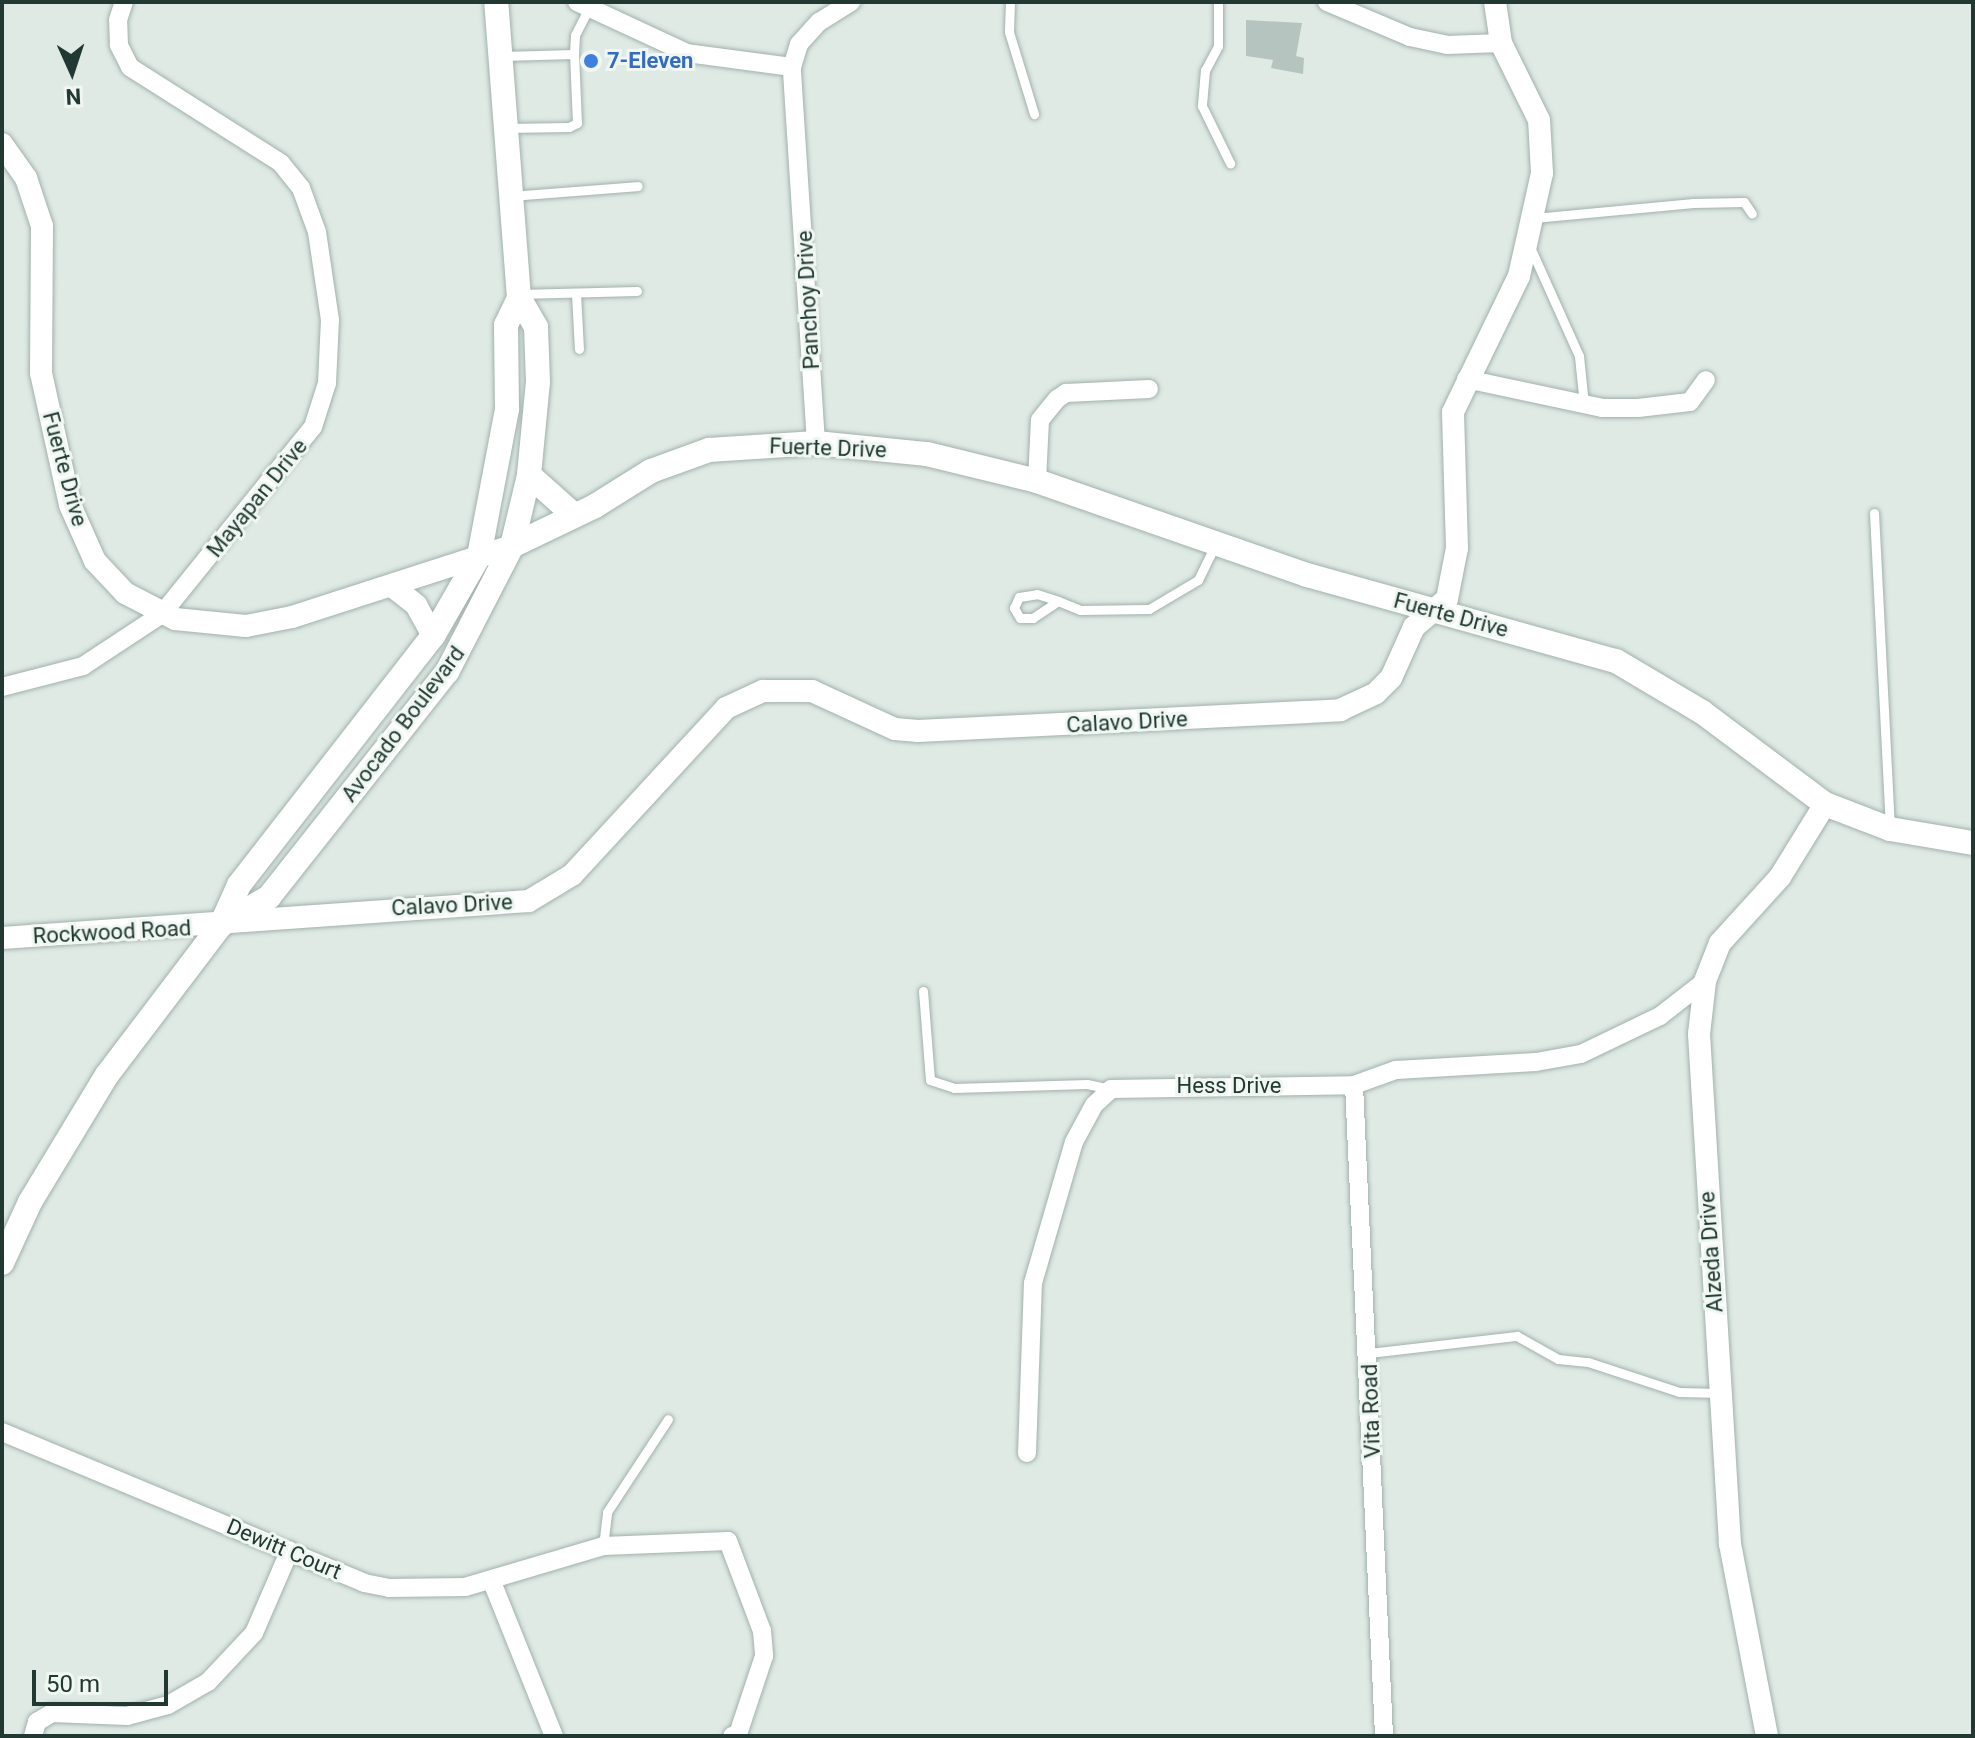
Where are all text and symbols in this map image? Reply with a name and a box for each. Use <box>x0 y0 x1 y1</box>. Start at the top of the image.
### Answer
north arrow <box>32 32 112 112</box>
place label: 7-Eleven <box>607 48 693 74</box>
marker: 7-Eleven <box>582 52 600 70</box>
text: N <box>65 84 82 109</box>
street label: Panchoy Drive <box>791 230 825 370</box>
street label: Fuerte Drive <box>37 409 93 529</box>
street label: Fuerte Drive <box>769 433 887 463</box>
street label: Mayapan Drive <box>201 434 313 562</box>
street label: Fuerte Drive <box>1391 587 1511 643</box>
street label: Avocado Boulevard <box>336 641 470 807</box>
street label: Calavo Drive <box>1066 706 1188 738</box>
street label: Calavo Drive <box>391 889 513 921</box>
street label: Rockwood Road <box>32 915 192 949</box>
street label: Hess Drive <box>1177 1073 1281 1099</box>
street label: Alzeda Drive <box>1694 1191 1728 1313</box>
street label: Vita Road <box>1356 1363 1386 1459</box>
street label: Dewitt Court <box>223 1513 345 1585</box>
scale bar <box>36 1654 172 1704</box>
text: 50 m <box>46 1670 100 1698</box>

